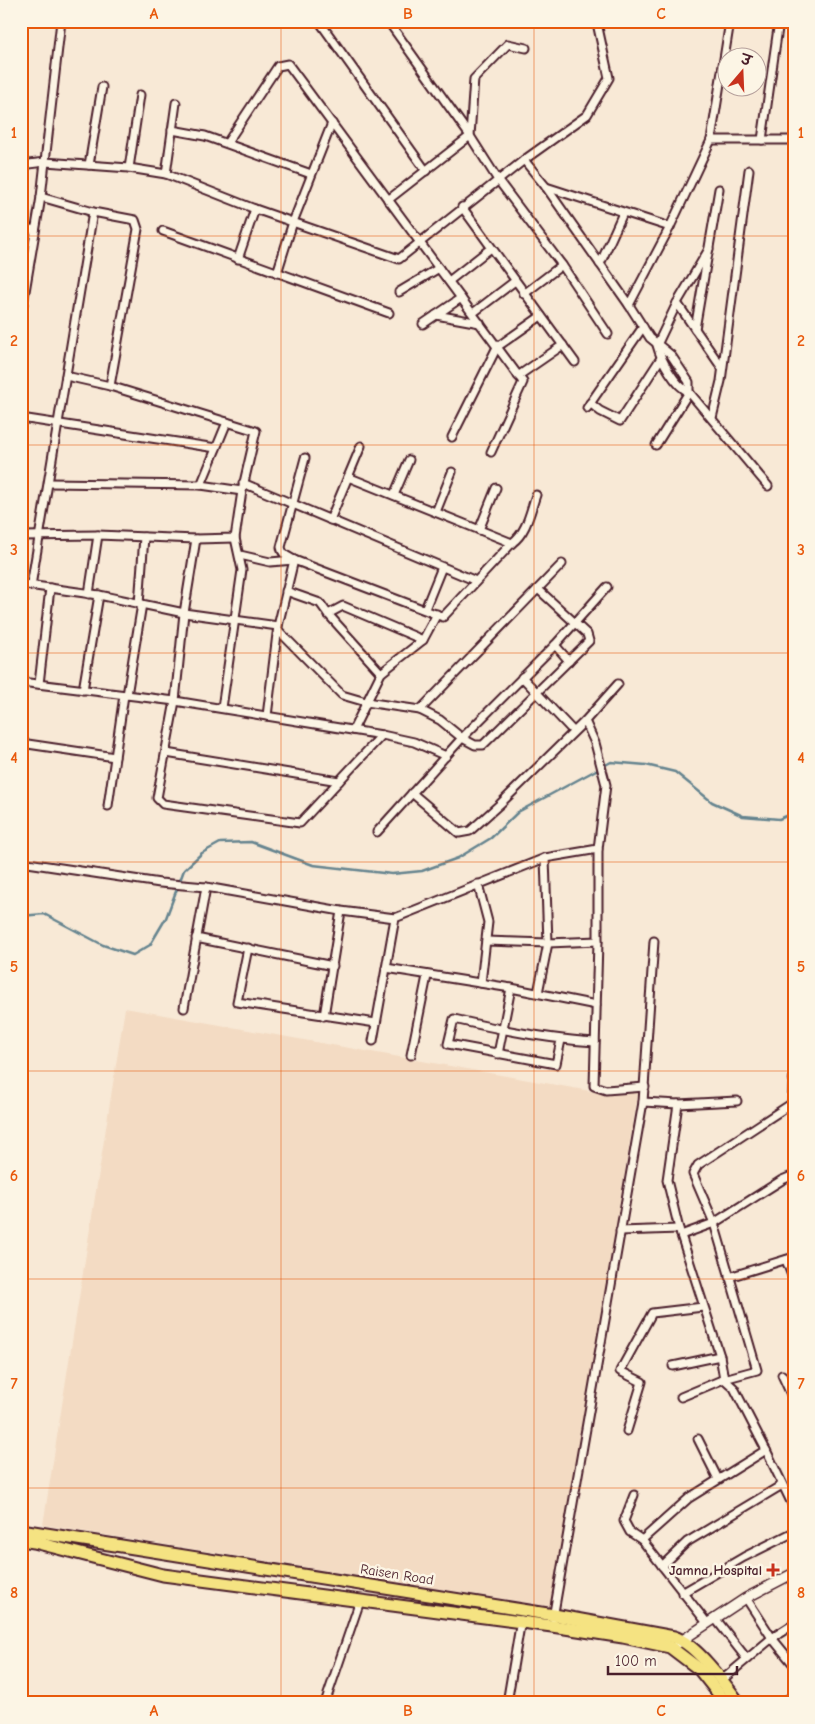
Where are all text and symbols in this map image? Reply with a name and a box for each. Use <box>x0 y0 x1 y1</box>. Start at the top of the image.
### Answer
text: A <box>150 5 159 23</box>
text: B <box>403 5 413 23</box>
text: C <box>656 5 666 23</box>
north arrow <box>718 48 768 98</box>
text: उ <box>737 50 755 70</box>
text: 1 <box>11 124 17 142</box>
text: 1 <box>798 124 804 142</box>
text: 2 <box>10 332 18 350</box>
text: 2 <box>797 332 805 350</box>
text: 3 <box>10 541 18 559</box>
text: 3 <box>797 541 805 559</box>
text: 4 <box>10 749 18 767</box>
text: 4 <box>797 749 805 767</box>
text: 5 <box>10 958 18 976</box>
text: 5 <box>797 958 805 976</box>
text: 6 <box>10 1167 18 1185</box>
text: 6 <box>797 1167 805 1185</box>
text: 7 <box>10 1375 18 1393</box>
text: 7 <box>797 1375 805 1393</box>
street label: Raisen Road <box>359 1560 435 1589</box>
place label: Jamna Hospital <box>669 1562 762 1579</box>
marker: Jamna Hospital <box>766 1563 780 1577</box>
text: 8 <box>10 1584 18 1602</box>
text: 8 <box>797 1584 805 1602</box>
scale bar <box>608 1644 736 1676</box>
text: 100 m <box>615 1652 657 1670</box>
text: A <box>150 1702 159 1720</box>
text: B <box>403 1702 413 1720</box>
text: C <box>656 1702 666 1720</box>

